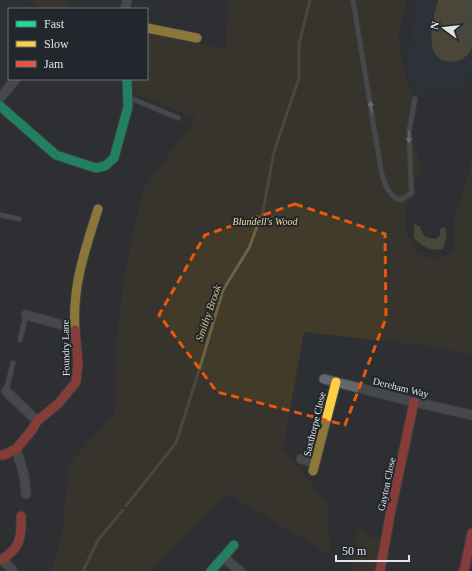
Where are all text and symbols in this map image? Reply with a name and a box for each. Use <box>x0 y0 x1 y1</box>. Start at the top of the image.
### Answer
legend <box>8 8 148 80</box>
north arrow <box>424 8 464 48</box>
text: Fast <box>44 17 65 31</box>
text: N <box>428 20 441 31</box>
text: Slow <box>44 37 69 51</box>
text: Jam <box>44 57 64 71</box>
one-way arrow <box>368 100 374 113</box>
one-way arrow <box>406 131 412 144</box>
park label: Blundell's Wood <box>233 216 298 227</box>
water label: Smithy Brook <box>193 282 224 343</box>
street label: Foundry Lane <box>59 319 71 376</box>
street label: Dereham Way <box>372 375 430 400</box>
street label: Saxthorpe Close <box>301 390 328 457</box>
street label: Gayton Close <box>375 456 398 512</box>
scale bar <box>336 537 409 563</box>
text: 50 m <box>342 544 367 558</box>

